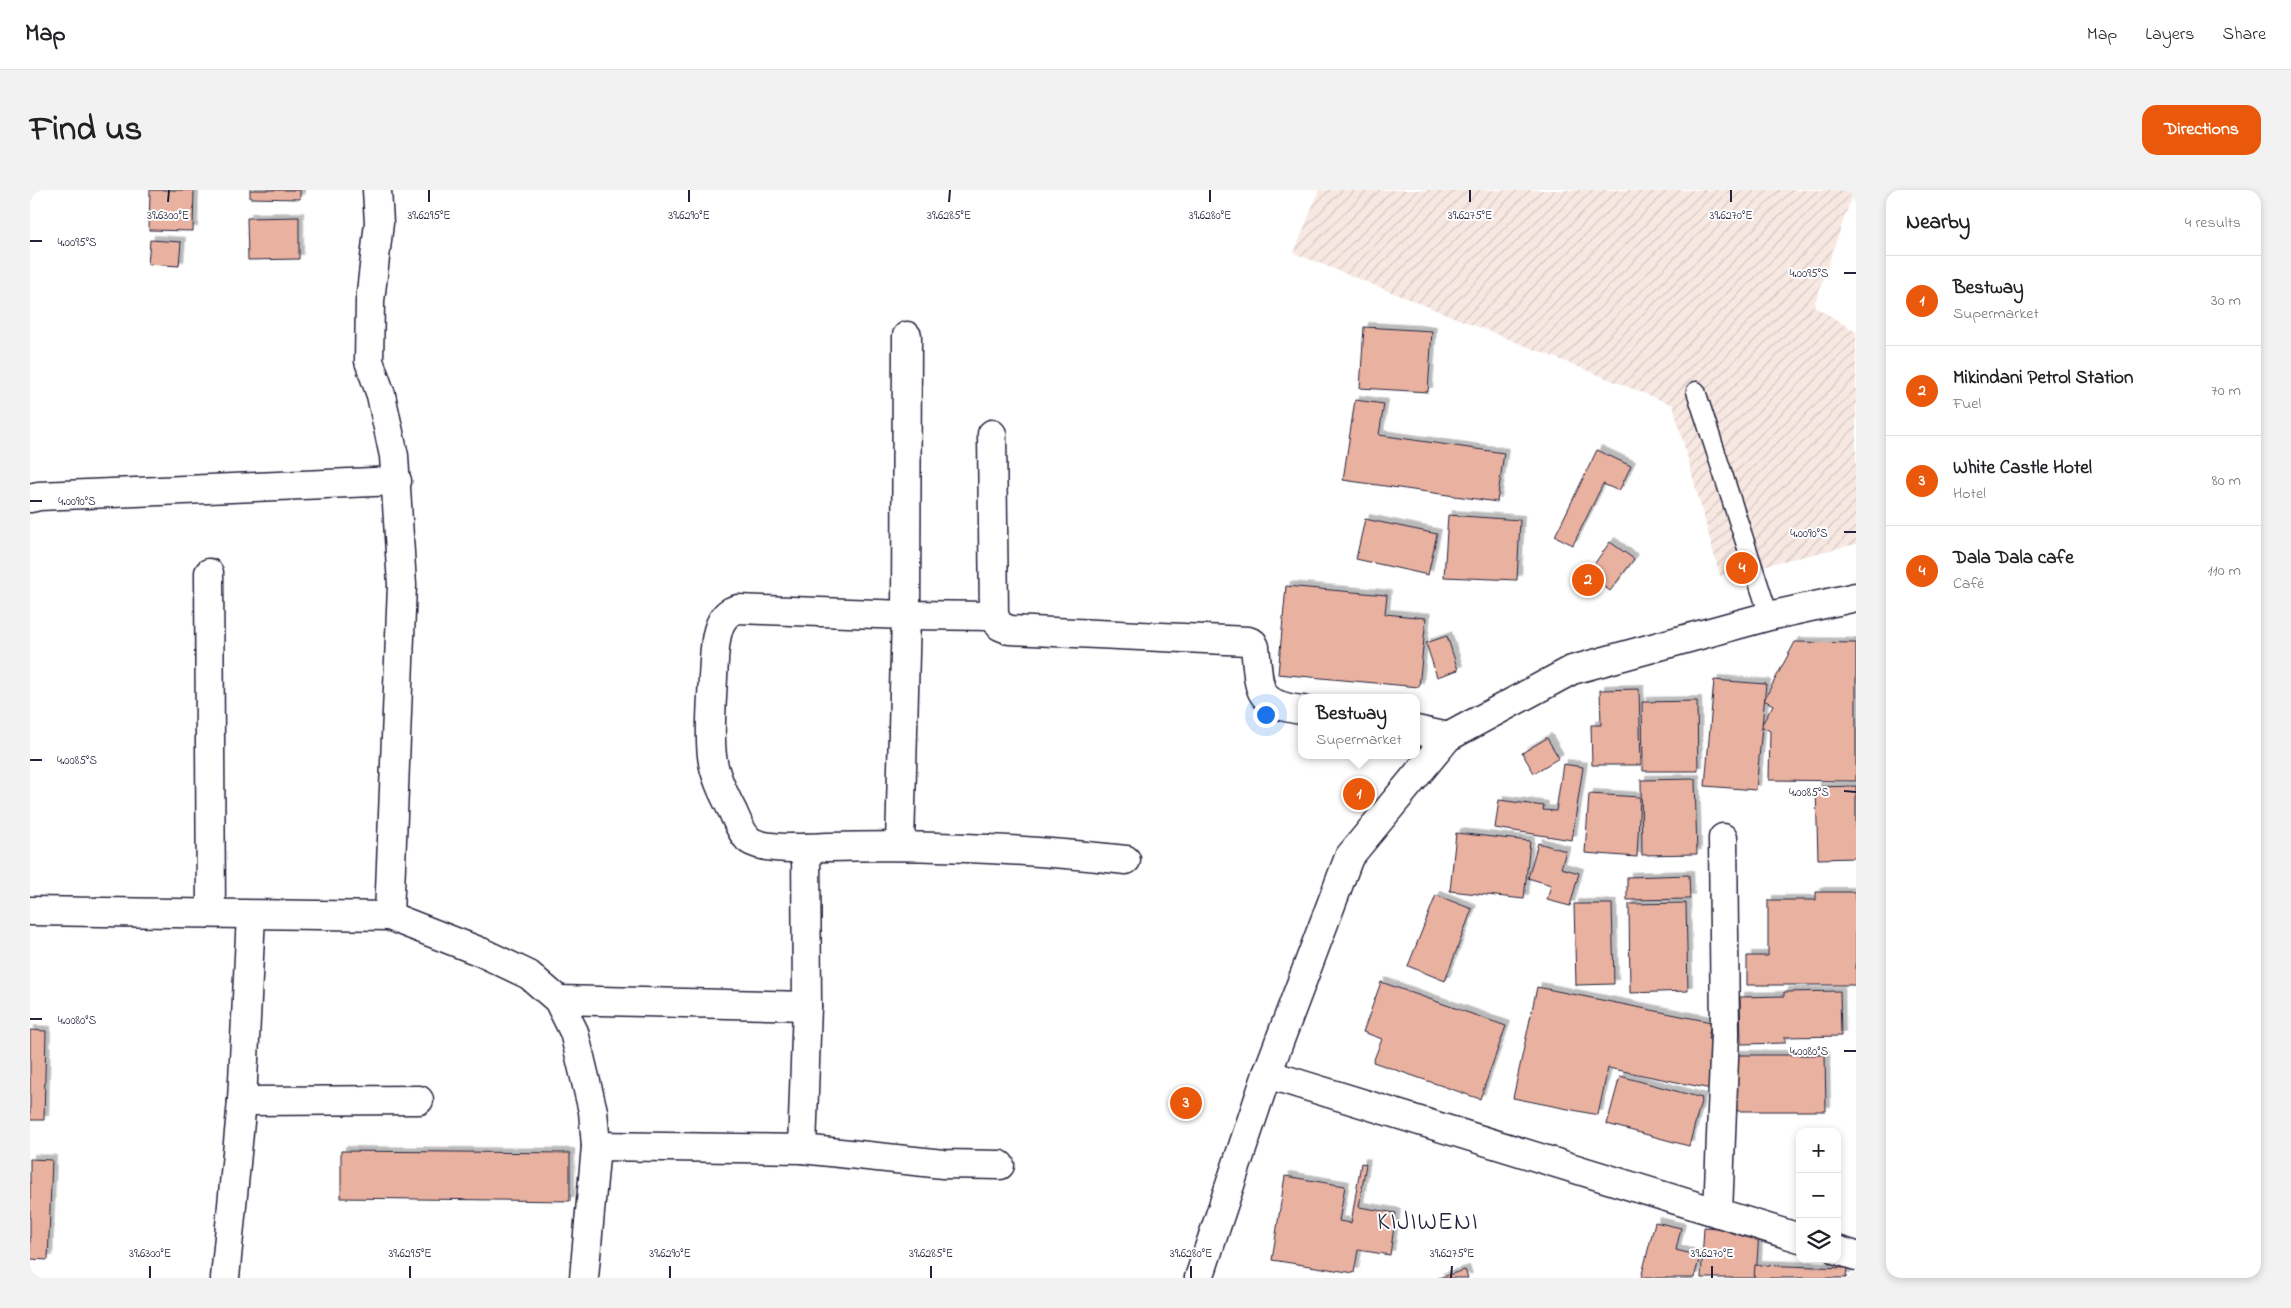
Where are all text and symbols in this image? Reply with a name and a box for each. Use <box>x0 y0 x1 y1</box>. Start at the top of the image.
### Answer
text: Map <box>25 17 66 52</box>
text: Map <box>2087 22 2117 48</box>
text: Layers <box>2145 22 2195 48</box>
text: Share <box>2223 22 2266 48</box>
text: Find us <box>30 105 142 156</box>
button: Directions <box>2142 105 2261 155</box>
text: 39.6300°E <box>147 207 189 225</box>
text: 39.6295°E <box>407 207 451 225</box>
text: 39.6290°E <box>668 207 710 225</box>
text: 39.6285°E <box>927 207 971 225</box>
text: 39.6280°E <box>1189 207 1231 225</box>
text: 39.6275°E <box>1448 207 1492 225</box>
text: 39.6270°E <box>1710 207 1752 225</box>
text: Nearby <box>1906 208 1970 238</box>
text: 4 results <box>2185 211 2241 235</box>
text: 4.0095°S <box>57 234 97 252</box>
text: 4.0095°S <box>1789 265 1829 283</box>
text: Bestway <box>1953 275 2024 302</box>
text: 1 <box>1919 289 1925 313</box>
text: 30 m <box>2211 289 2241 313</box>
text: Supermarket <box>1953 302 2039 326</box>
text: Mikindani Petrol Station <box>1953 365 2133 392</box>
text: 2 <box>1918 379 1926 403</box>
text: 70 m <box>2211 379 2241 403</box>
text: Fuel <box>1953 392 1981 416</box>
text: White Castle Hotel <box>1953 455 2092 482</box>
text: 3 <box>1919 469 1925 493</box>
text: 80 m <box>2212 469 2241 493</box>
text: Hotel <box>1953 482 1986 506</box>
text: 4.0090°S <box>58 493 96 511</box>
text: 4.0090°S <box>1790 525 1828 543</box>
text: Dala Dala cafe <box>1953 545 2074 572</box>
pin: 4 <box>1726 549 1758 587</box>
text: 4 <box>1919 559 1925 583</box>
text: 110 m <box>2207 559 2241 583</box>
pin: 2 <box>1572 561 1604 599</box>
text: Café <box>1953 572 1984 596</box>
popup <box>1298 694 1420 759</box>
text: Bestway <box>1316 701 1387 728</box>
your location <box>1253 702 1279 728</box>
text: Supermarket <box>1316 728 1402 752</box>
text: 4.0085°S <box>57 752 97 770</box>
pin: 1 <box>1343 775 1375 813</box>
text: 4.0085°S <box>1789 784 1829 802</box>
text: 4.0080°S <box>58 1012 96 1030</box>
text: 4.0080°S <box>1790 1043 1828 1061</box>
pin: 3 <box>1170 1084 1202 1122</box>
map controls <box>1796 1128 1841 1263</box>
button: + <box>1796 1128 1841 1173</box>
button: − <box>1796 1173 1841 1218</box>
district label: KIJIWENI <box>1377 1205 1479 1241</box>
button: layers <box>1796 1218 1841 1263</box>
text: 39.6300°E <box>129 1245 171 1263</box>
text: 39.6295°E <box>388 1245 432 1263</box>
text: 39.6290°E <box>649 1245 691 1263</box>
text: 39.6285°E <box>909 1245 953 1263</box>
text: 39.6280°E <box>1170 1245 1212 1263</box>
text: 39.6275°E <box>1430 1245 1474 1263</box>
text: 39.6270°E <box>1691 1245 1733 1263</box>

